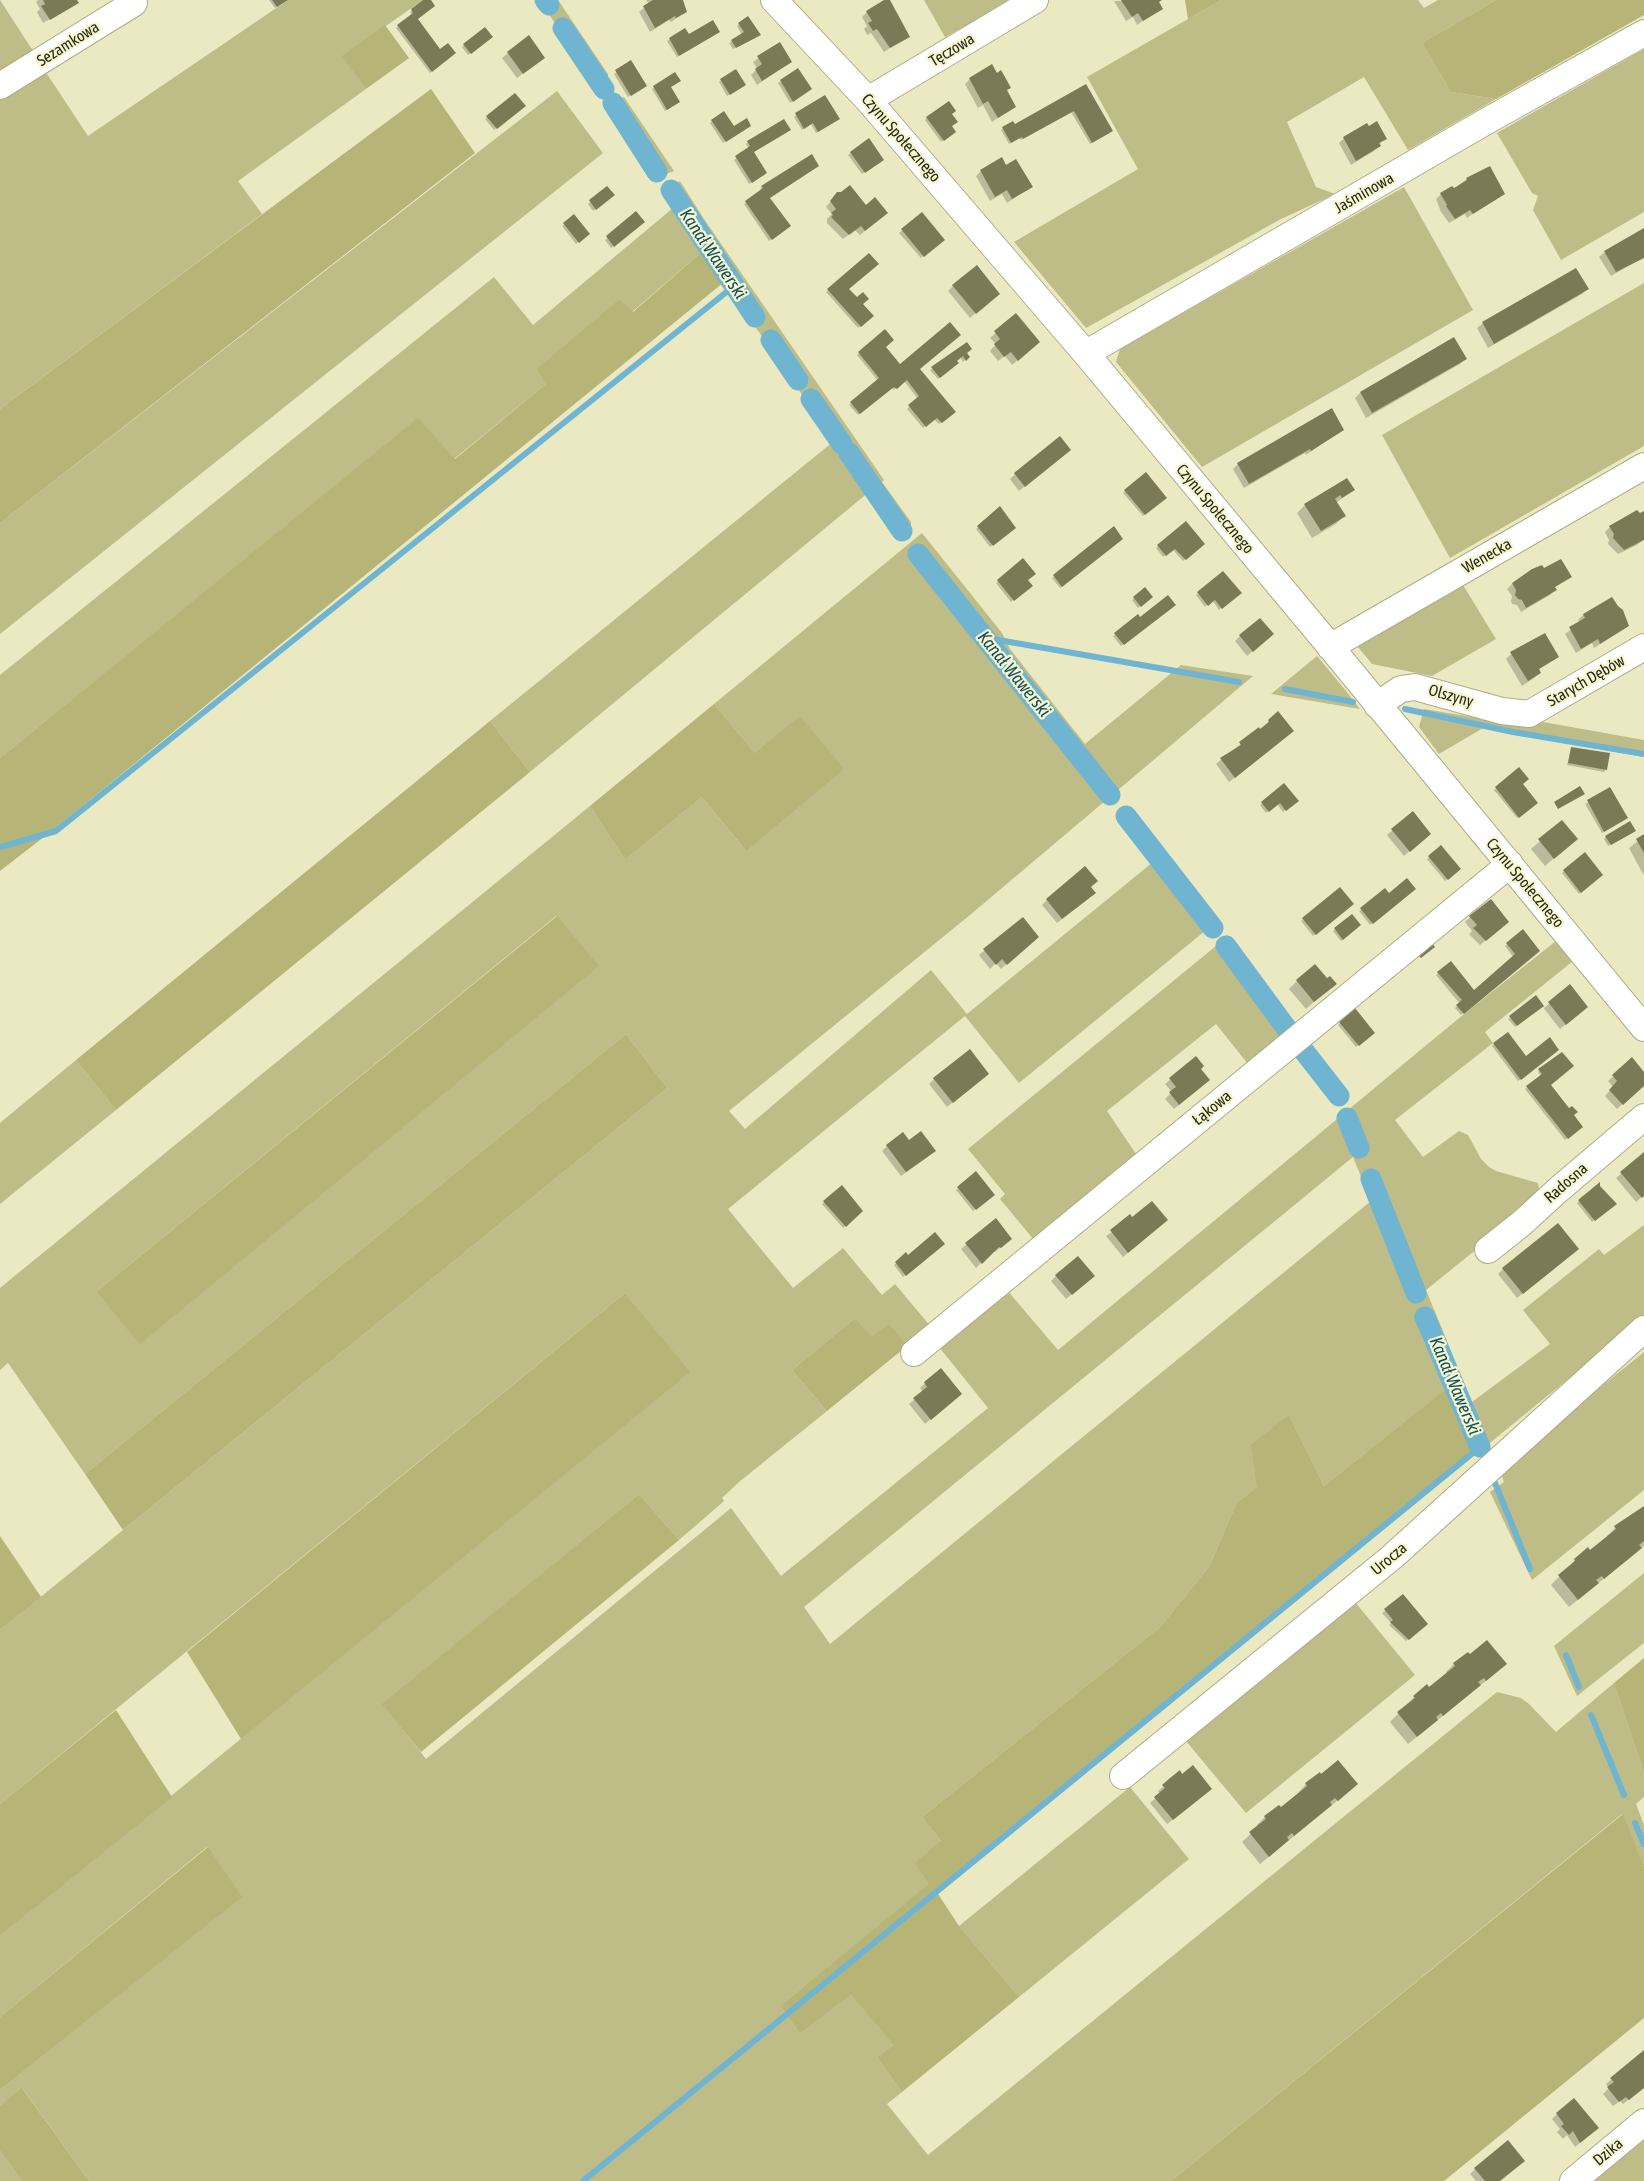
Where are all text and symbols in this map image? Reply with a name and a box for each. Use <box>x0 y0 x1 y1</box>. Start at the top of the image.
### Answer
street label: Sezamkowa <box>33 17 103 71</box>
street label: Tęczowa <box>926 29 978 71</box>
street label: Czynu Społecznego <box>857 90 945 186</box>
street label: Jaśminowa <box>1331 168 1397 218</box>
water label: Kanał Wawerski <box>675 205 751 303</box>
street label: Czynu Społecznego <box>1172 460 1258 558</box>
street label: Wenecka <box>1459 534 1515 578</box>
water label: Kanał Wawerski <box>973 627 1055 721</box>
street label: Starych Dębów <box>1544 651 1628 711</box>
street label: Olszyny <box>1426 680 1476 712</box>
street label: Czynu Społecznego <box>1482 834 1568 932</box>
street label: Łąkowa <box>1189 1087 1235 1129</box>
street label: Radosna <box>1540 1159 1592 1207</box>
water label: Kanał Wawerski <box>1425 1334 1485 1438</box>
street label: Urocza <box>1367 1539 1411 1579</box>
street label: Dzika <box>1589 2134 1627 2170</box>

